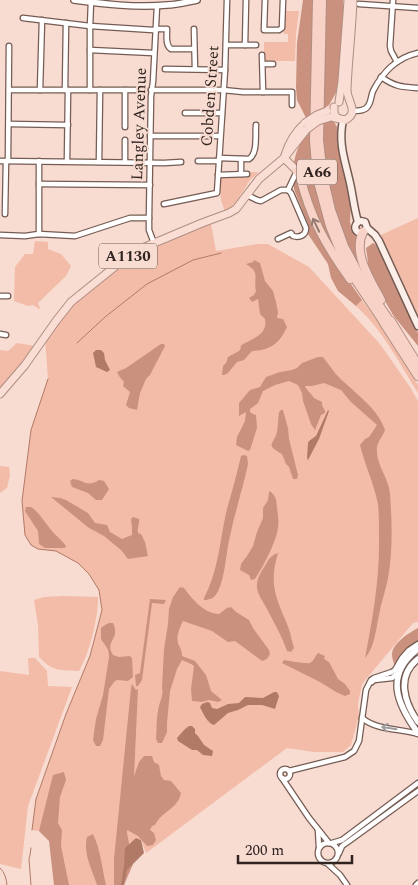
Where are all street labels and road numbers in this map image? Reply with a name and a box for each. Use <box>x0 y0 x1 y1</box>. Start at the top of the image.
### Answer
street label: Cobden Street <box>194 44 226 147</box>
street label: Langley Avenue <box>125 67 153 181</box>
road number: A66 <box>297 160 337 184</box>
road number: A1130 <box>99 244 157 268</box>

